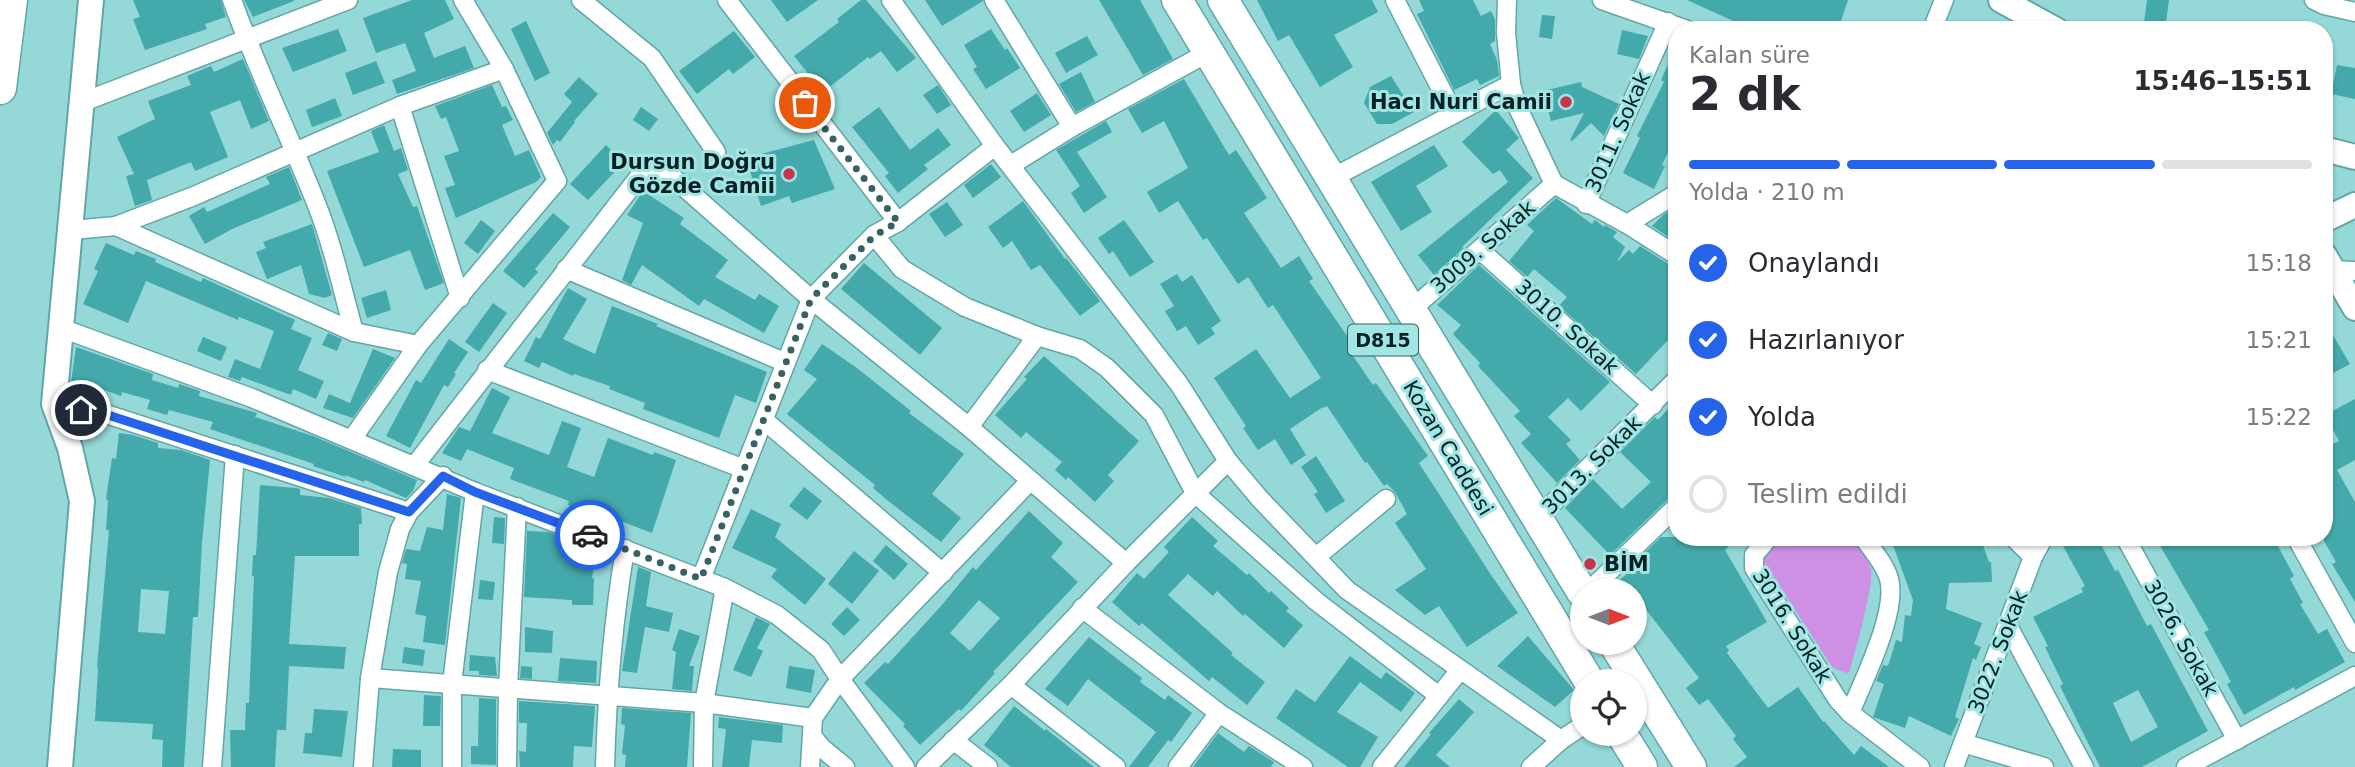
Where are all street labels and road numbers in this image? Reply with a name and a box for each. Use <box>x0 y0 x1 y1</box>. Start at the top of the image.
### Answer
street label: 3011. Sokak <box>1581 67 1656 196</box>
street label: 3009. Sokak <box>1426 195 1540 299</box>
street label: 3010. Sokak <box>1511 275 1624 380</box>
road number: D815 <box>1348 324 1418 356</box>
street label: Kozan Caddesi <box>1398 376 1498 520</box>
street label: 3013. Sokak <box>1538 410 1647 519</box>
street label: 3016. Sokak <box>1747 565 1837 688</box>
street label: 3026. Sokak <box>2139 575 2223 701</box>
street label: 3022. Sokak <box>1964 586 2033 717</box>

